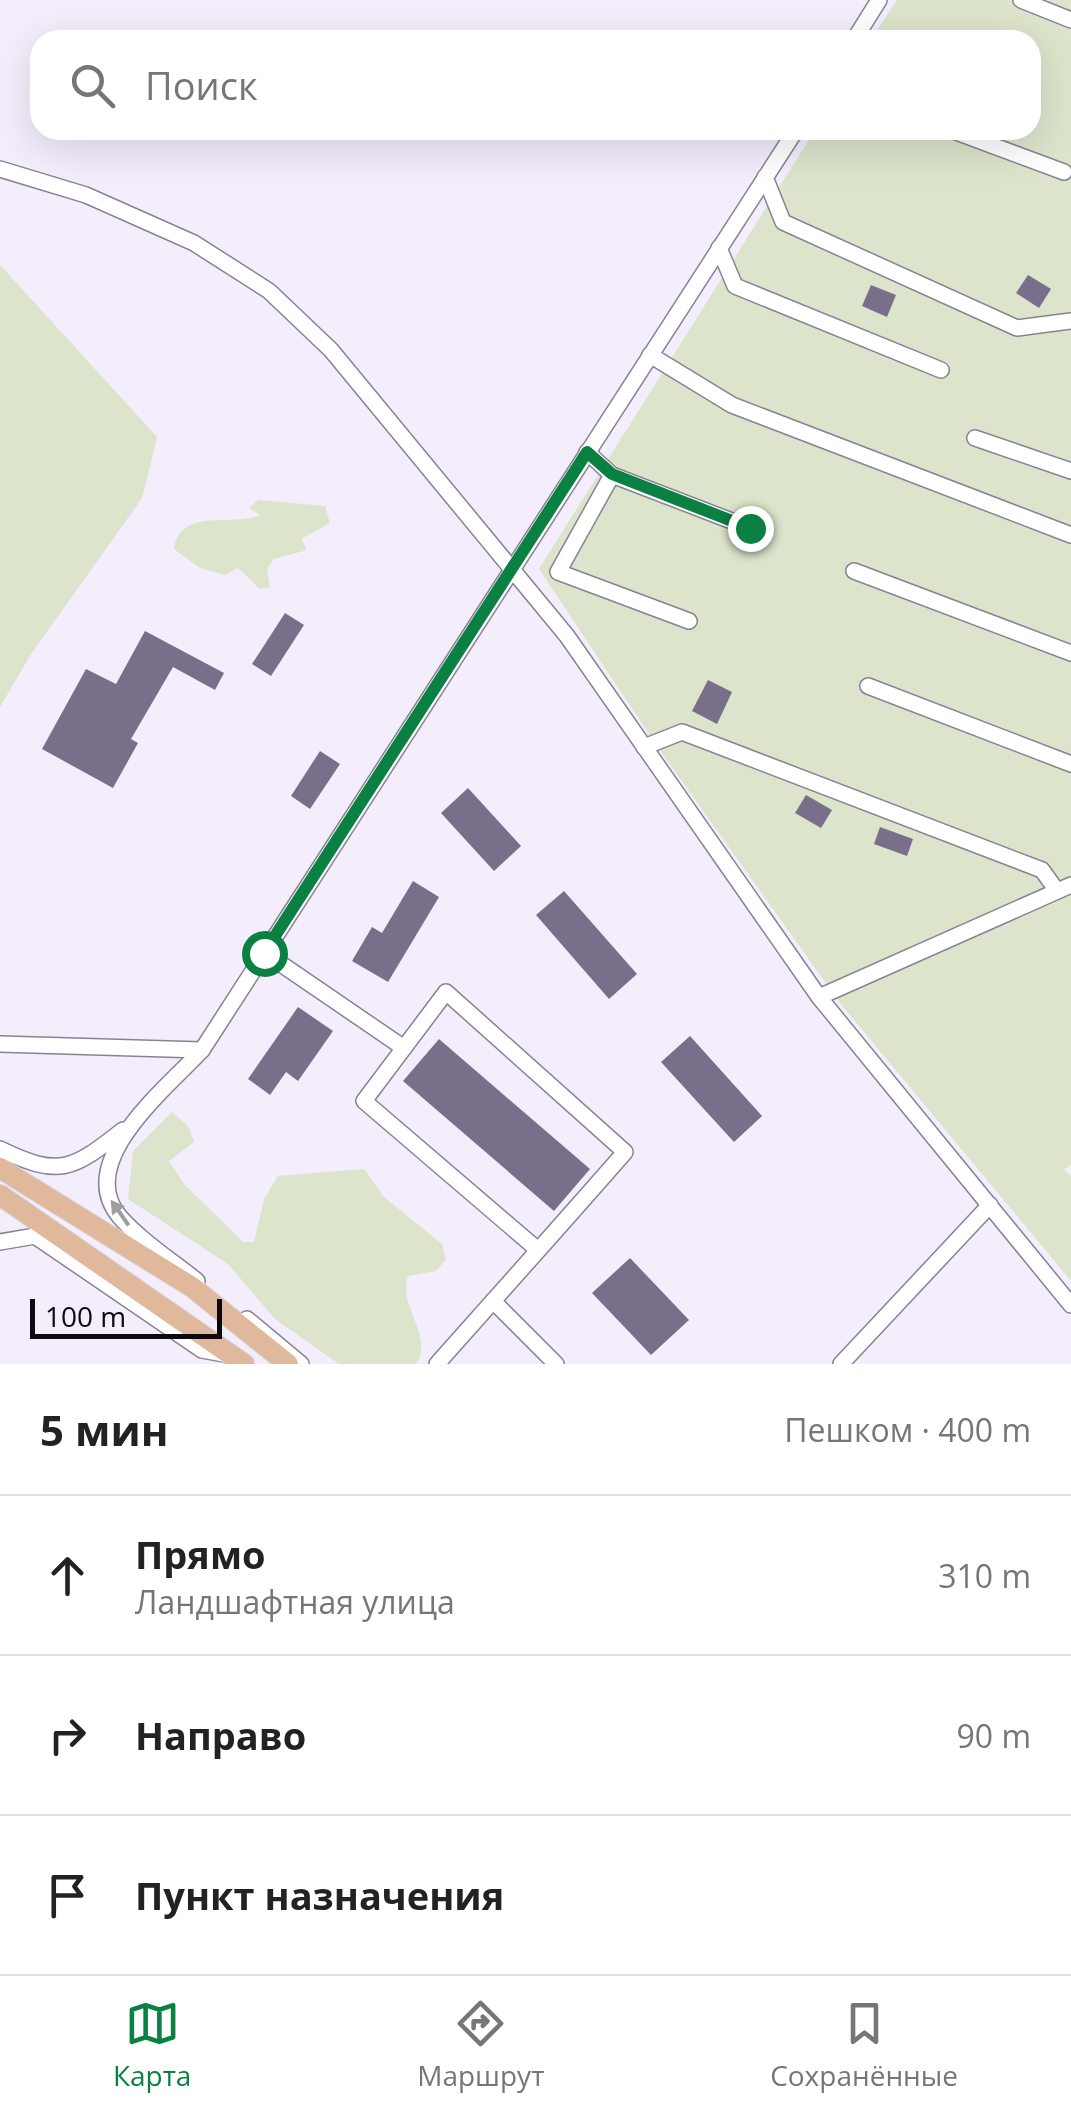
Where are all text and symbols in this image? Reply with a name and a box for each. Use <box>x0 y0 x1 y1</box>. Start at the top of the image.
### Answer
search box <box>30 30 1041 140</box>
icon: search <box>65 58 120 113</box>
text: Поиск <box>145 59 258 111</box>
route end <box>728 506 774 552</box>
route start <box>242 931 288 977</box>
one-way arrow <box>111 1199 130 1226</box>
scale bar <box>30 1294 222 1338</box>
text: 100 m <box>45 1297 126 1335</box>
text: 5 мин <box>40 1401 168 1458</box>
text: Пешком · 400 m <box>784 1408 1031 1451</box>
text: Прямо <box>135 1528 266 1580</box>
icon: ahead <box>40 1548 95 1603</box>
text: 310 m <box>938 1554 1031 1597</box>
text: Ландшафтная улица <box>135 1580 455 1623</box>
icon: right <box>40 1708 95 1763</box>
text: Направо <box>135 1709 306 1761</box>
text: 90 m <box>956 1714 1031 1757</box>
icon: arrive <box>40 1868 95 1923</box>
text: Пункт назначения <box>135 1869 504 1921</box>
tab: Карта <box>113 1996 191 2094</box>
tab: Маршрут <box>417 1996 544 2094</box>
tab: Сохранённые <box>770 1996 958 2094</box>

